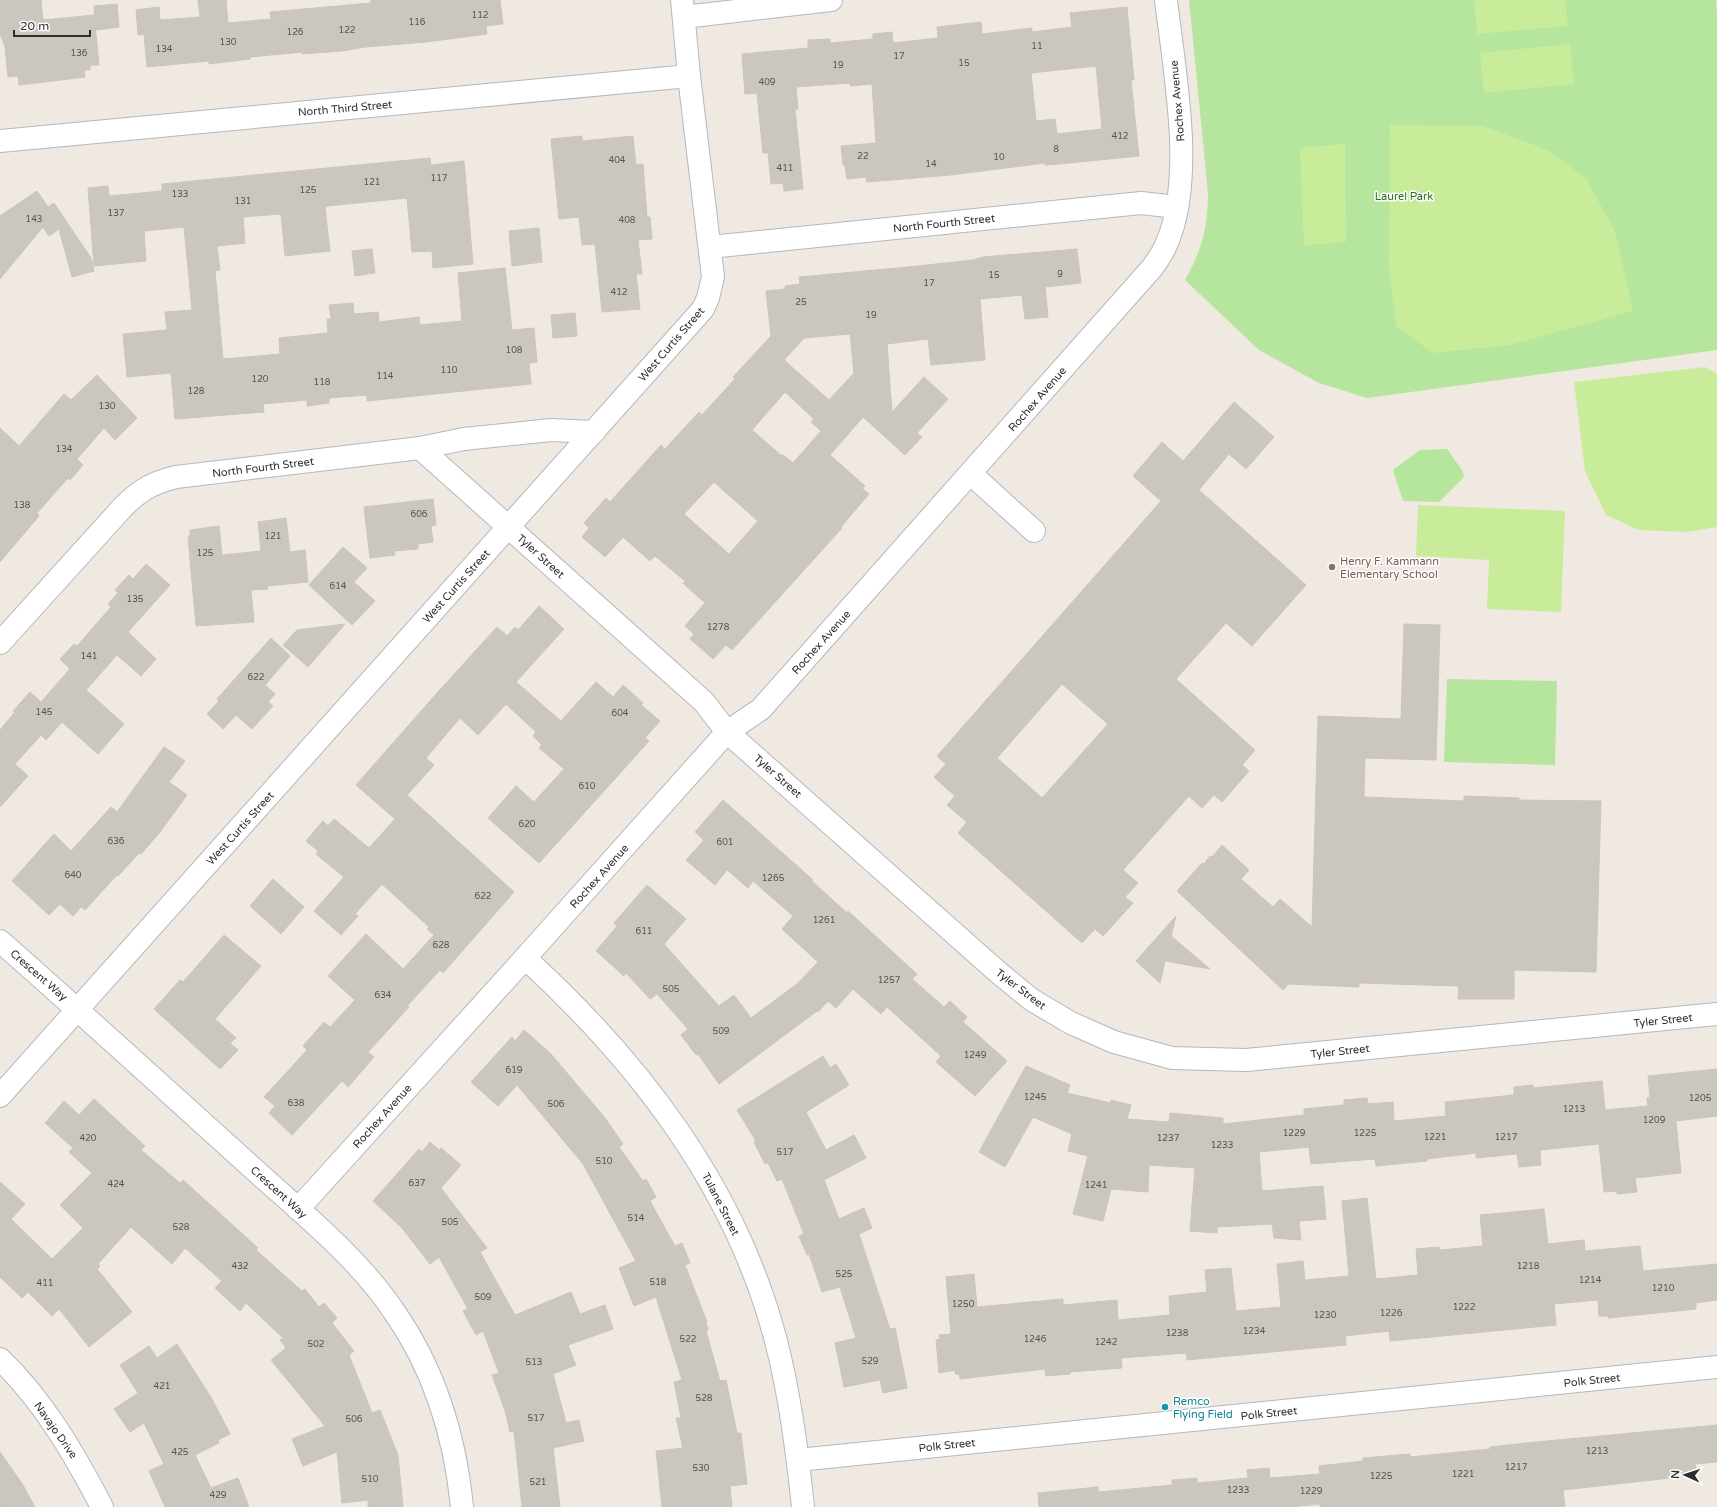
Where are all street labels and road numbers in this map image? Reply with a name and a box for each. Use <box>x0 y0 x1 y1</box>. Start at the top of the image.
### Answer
street label: Rochex Avenue <box>1167 60 1188 142</box>
street label: North Third Street <box>297 98 393 119</box>
street label: North Fourth Street <box>892 212 996 235</box>
street label: West Curtis Street <box>636 305 707 384</box>
street label: Rochex Avenue <box>1006 364 1069 434</box>
street label: North Fourth Street <box>211 455 315 480</box>
street label: Tyler Street <box>514 532 567 581</box>
street label: West Curtis Street <box>420 547 493 626</box>
street label: Rochex Avenue <box>789 608 853 677</box>
street label: Tyler Street <box>751 752 804 801</box>
street label: West Curtis Street <box>204 789 277 868</box>
street label: Rochex Avenue <box>567 842 631 911</box>
street label: Crescent Way <box>7 947 70 1004</box>
street label: Tyler Street <box>993 966 1048 1012</box>
street label: Tyler Street <box>1633 1011 1693 1030</box>
street label: Tyler Street <box>1310 1042 1370 1061</box>
street label: Rochex Avenue <box>350 1082 414 1151</box>
street label: Crescent Way <box>248 1164 310 1221</box>
street label: Tulane Street <box>699 1171 742 1238</box>
street label: Polk Street <box>1563 1371 1621 1390</box>
street label: Navajo Drive <box>31 1399 80 1461</box>
street label: Polk Street <box>1240 1404 1298 1423</box>
street label: Polk Street <box>918 1436 976 1455</box>

